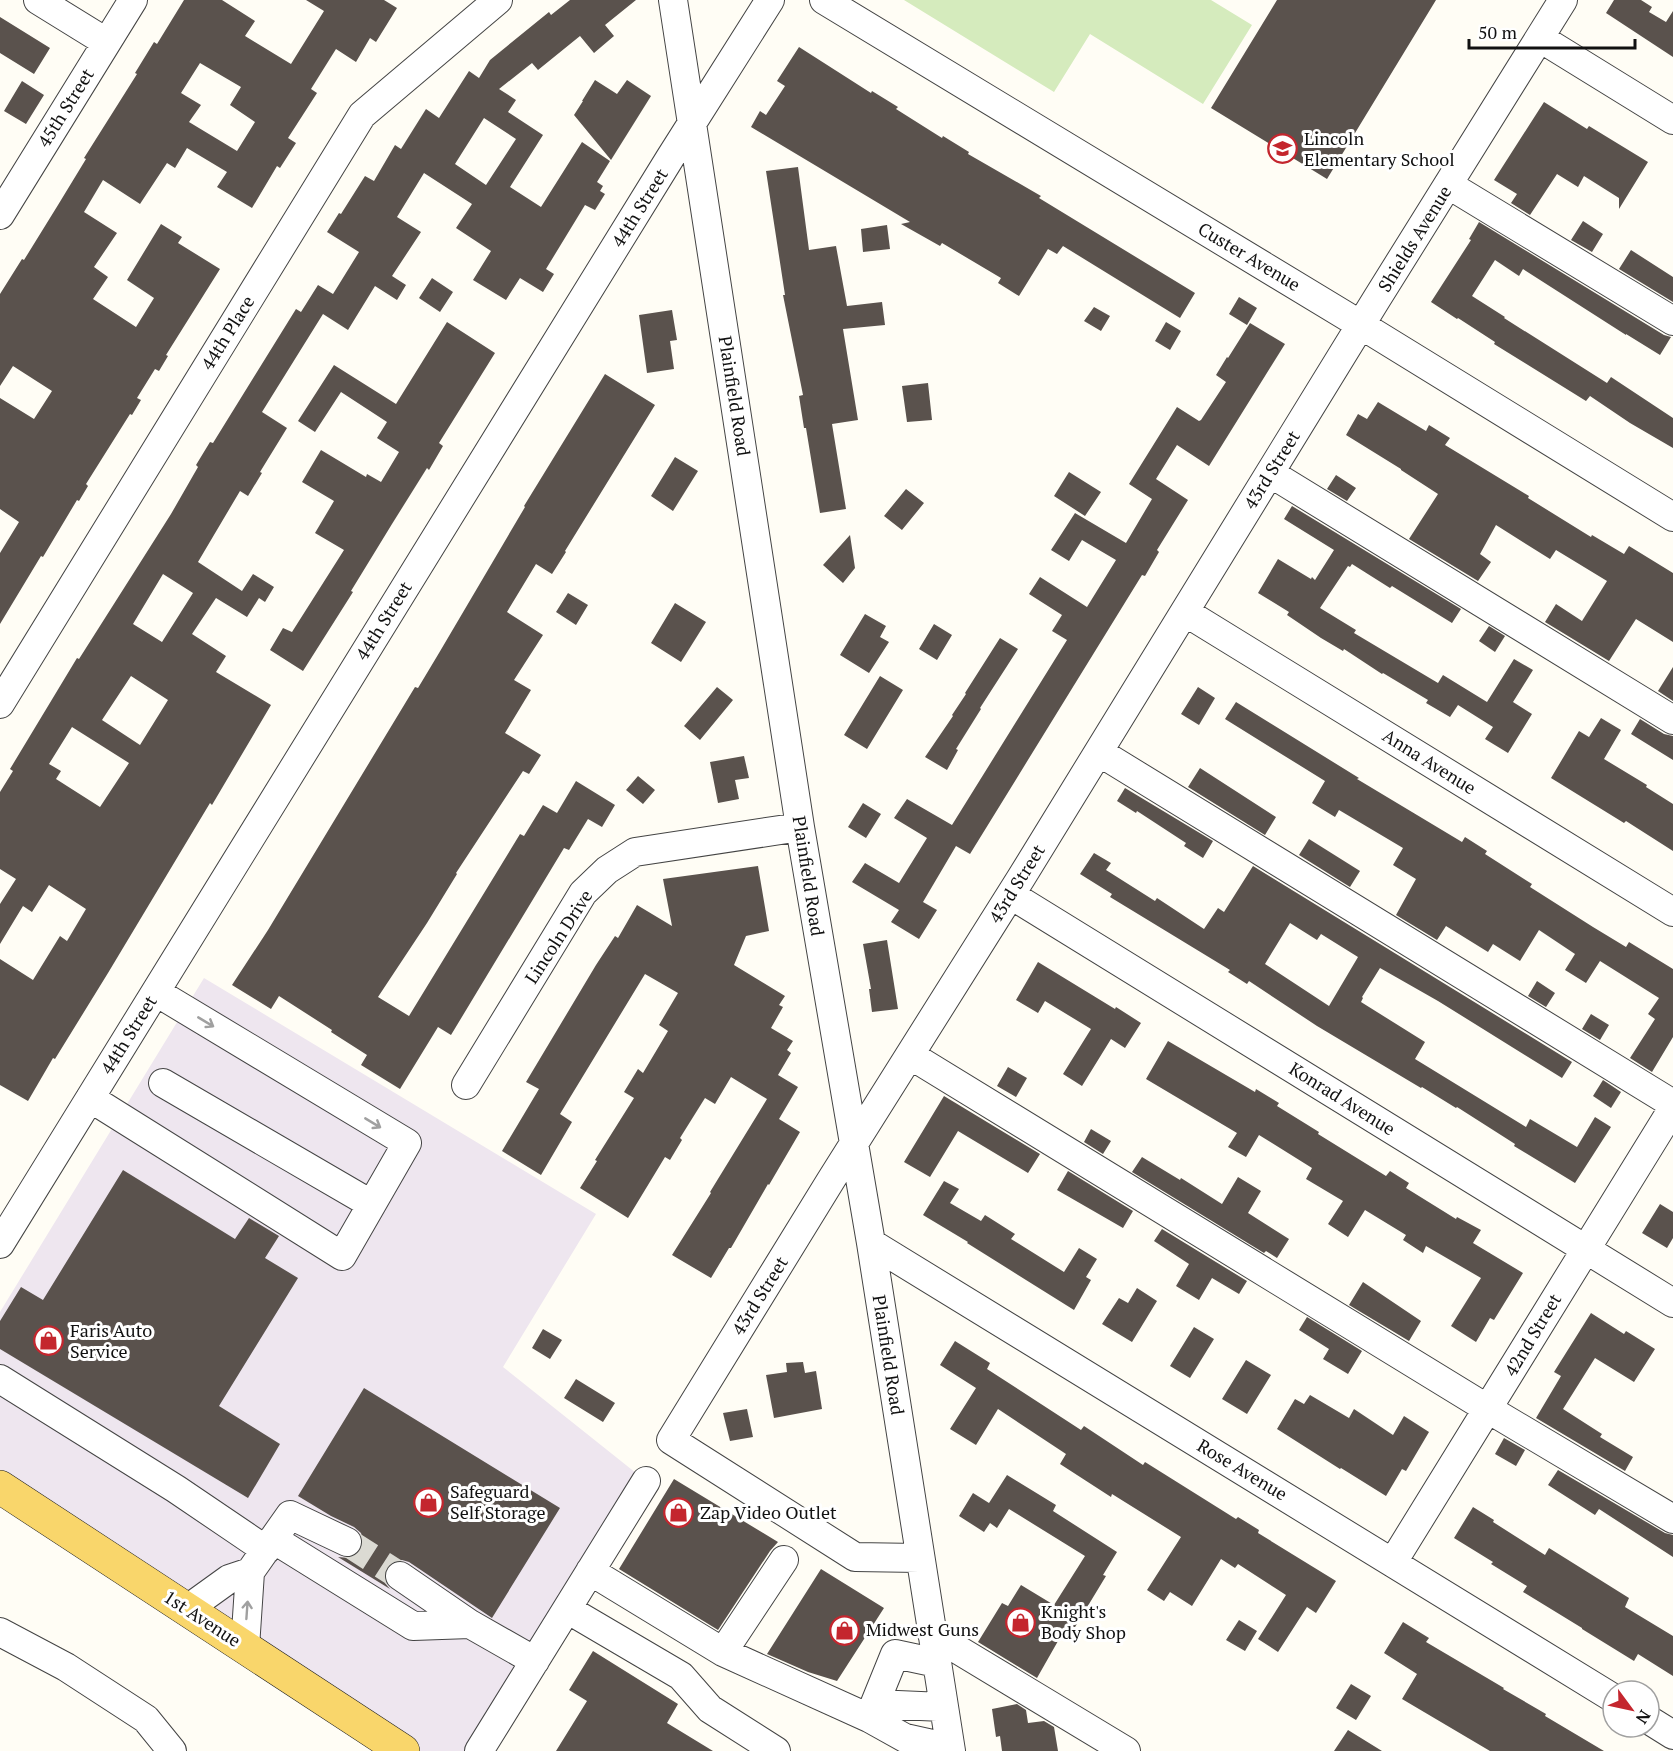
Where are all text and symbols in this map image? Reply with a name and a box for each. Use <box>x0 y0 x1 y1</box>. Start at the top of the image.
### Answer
scale bar <box>1469 12 1636 50</box>
text: 50 m <box>1478 20 1518 44</box>
street label: 45th Street <box>31 63 99 152</box>
place label: Lincoln Elementary School <box>1304 126 1455 171</box>
school or university icon: Lincoln Elementary School <box>1267 133 1299 165</box>
street label: 44th Street <box>605 163 673 252</box>
street label: Shields Avenue <box>1372 181 1456 296</box>
street label: Custer Avenue <box>1194 216 1305 296</box>
street label: 44th Place <box>195 291 259 374</box>
street label: Plainfield Road <box>714 334 756 458</box>
street label: 43rd Street <box>1238 425 1305 513</box>
street label: 44th Street <box>349 576 417 665</box>
street label: Anna Avenue <box>1378 723 1481 799</box>
street label: Plainfield Road <box>788 814 830 938</box>
street label: 43rd Street <box>983 839 1050 927</box>
street label: Lincoln Drive <box>519 885 597 988</box>
street label: 44th Street <box>94 990 162 1079</box>
one-way arrow <box>197 1017 214 1029</box>
street label: Konrad Avenue <box>1285 1056 1400 1140</box>
one-way arrow <box>364 1117 381 1129</box>
street label: 43rd Street <box>726 1251 793 1339</box>
street label: 42nd Street <box>1498 1288 1566 1380</box>
street label: Plainfield Road <box>868 1293 910 1417</box>
place label: Faris Auto Service <box>70 1318 152 1363</box>
shop icon: Faris Auto Service <box>33 1325 65 1357</box>
street label: Rose Avenue <box>1193 1433 1292 1505</box>
place label: Safeguard Self Storage <box>450 1479 545 1524</box>
shop icon: Safeguard Self Storage <box>413 1486 445 1518</box>
shop icon: Zap Video Outlet <box>663 1497 695 1529</box>
place label: Zap Video Outlet <box>700 1500 837 1524</box>
street label: 1st Avenue <box>160 1584 246 1652</box>
place label: Knight's Body Shop <box>1041 1599 1126 1644</box>
one-way arrow <box>242 1600 253 1620</box>
shop icon: Knight's Body Shop <box>1004 1606 1036 1638</box>
shop icon: Midwest Guns <box>829 1614 861 1646</box>
place label: Midwest Guns <box>866 1617 979 1641</box>
north arrow <box>1601 1679 1661 1739</box>
text: N <box>1631 1706 1656 1728</box>

